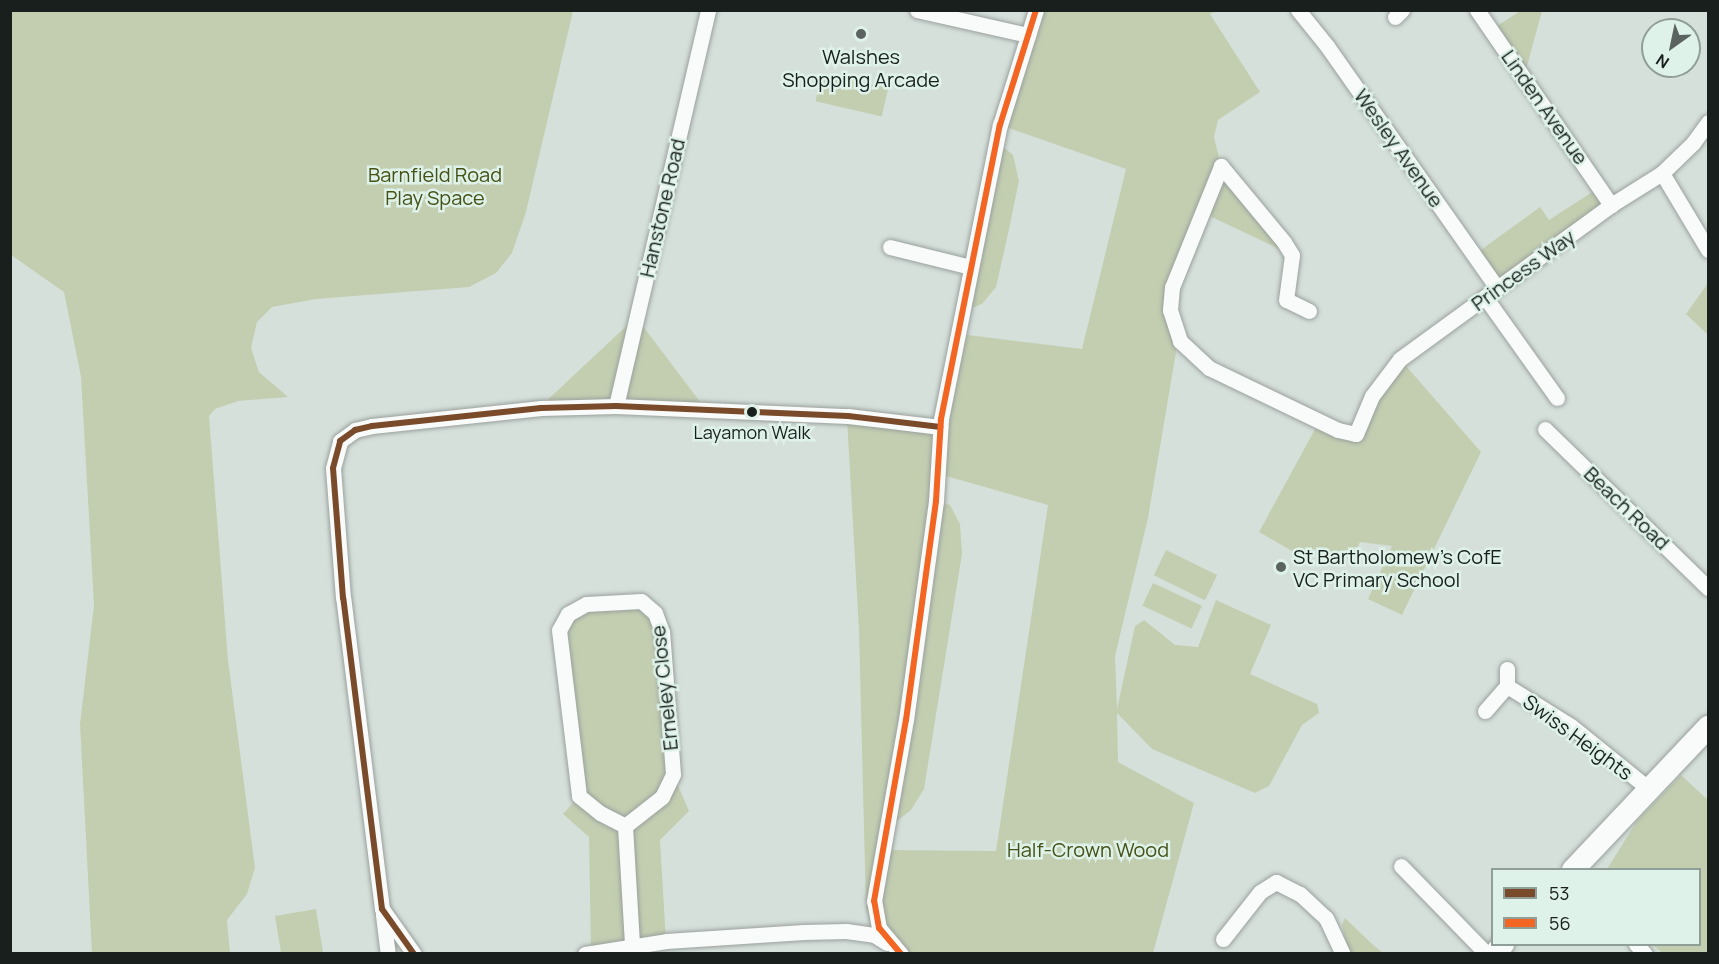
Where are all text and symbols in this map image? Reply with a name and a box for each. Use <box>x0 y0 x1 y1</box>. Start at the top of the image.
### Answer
north arrow <box>1641 18 1701 78</box>
marker: Walshes Shopping Arcade <box>854 27 868 41</box>
place label: Walshes Shopping Arcade <box>782 44 940 91</box>
street label: Linden Avenue <box>1497 45 1593 169</box>
text: N <box>1651 49 1673 74</box>
street label: Wesley Avenue <box>1349 84 1449 212</box>
street label: Hanstone Road <box>634 136 690 280</box>
park label: Barnfield Road Play Space <box>368 162 502 209</box>
street label: Princess Way <box>1467 224 1579 316</box>
marker: Layamon Walk <box>746 406 758 418</box>
place label: Layamon Walk <box>693 421 811 443</box>
street label: Beach Road <box>1579 461 1675 555</box>
place label: St Bartholomew's CofE VC Primary School <box>1293 544 1501 591</box>
marker: St Bartholomew's CofE VC Primary School <box>1274 560 1288 574</box>
street label: Erneley Close <box>645 624 683 752</box>
street label: Swiss Heights <box>1519 689 1637 785</box>
park label: Half-Crown Wood <box>1007 837 1169 861</box>
legend <box>1491 868 1701 946</box>
text: 53 <box>1549 881 1569 905</box>
text: 56 <box>1549 911 1571 935</box>

